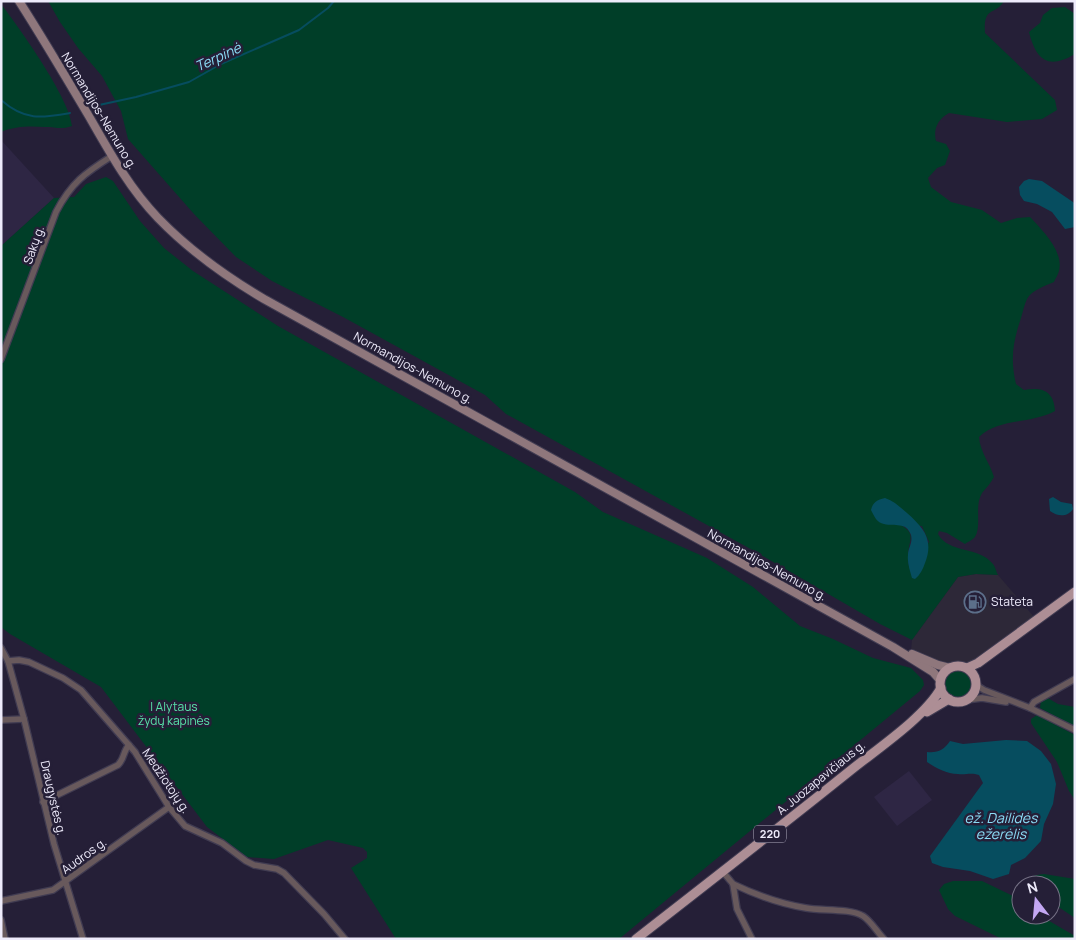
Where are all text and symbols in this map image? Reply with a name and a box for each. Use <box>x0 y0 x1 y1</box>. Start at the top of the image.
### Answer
water label: Terpinė <box>192 37 245 75</box>
street label: Normandijos-Nemuno g. <box>58 49 141 173</box>
street label: Sakų g. <box>19 223 48 266</box>
street label: Normandijos-Nemuno g. <box>351 328 476 407</box>
street label: Normandijos-Nemuno g. <box>705 525 830 604</box>
fuel station icon: Stateta <box>963 590 987 614</box>
place label: Stateta <box>991 593 1033 610</box>
park label: I Alytaus žydų kapinės <box>138 698 210 729</box>
street label: A. Juozapavičiaus g. <box>773 737 869 819</box>
street label: Medžiotojų g. <box>138 745 194 816</box>
street label: Draugystės g. <box>37 759 70 837</box>
water label: ež. Dailidės ežerėlis <box>965 808 1039 843</box>
road number: 220 <box>754 826 786 842</box>
street label: Audros g. <box>58 833 110 878</box>
north arrow <box>1011 875 1061 925</box>
text: N <box>1025 877 1040 898</box>

